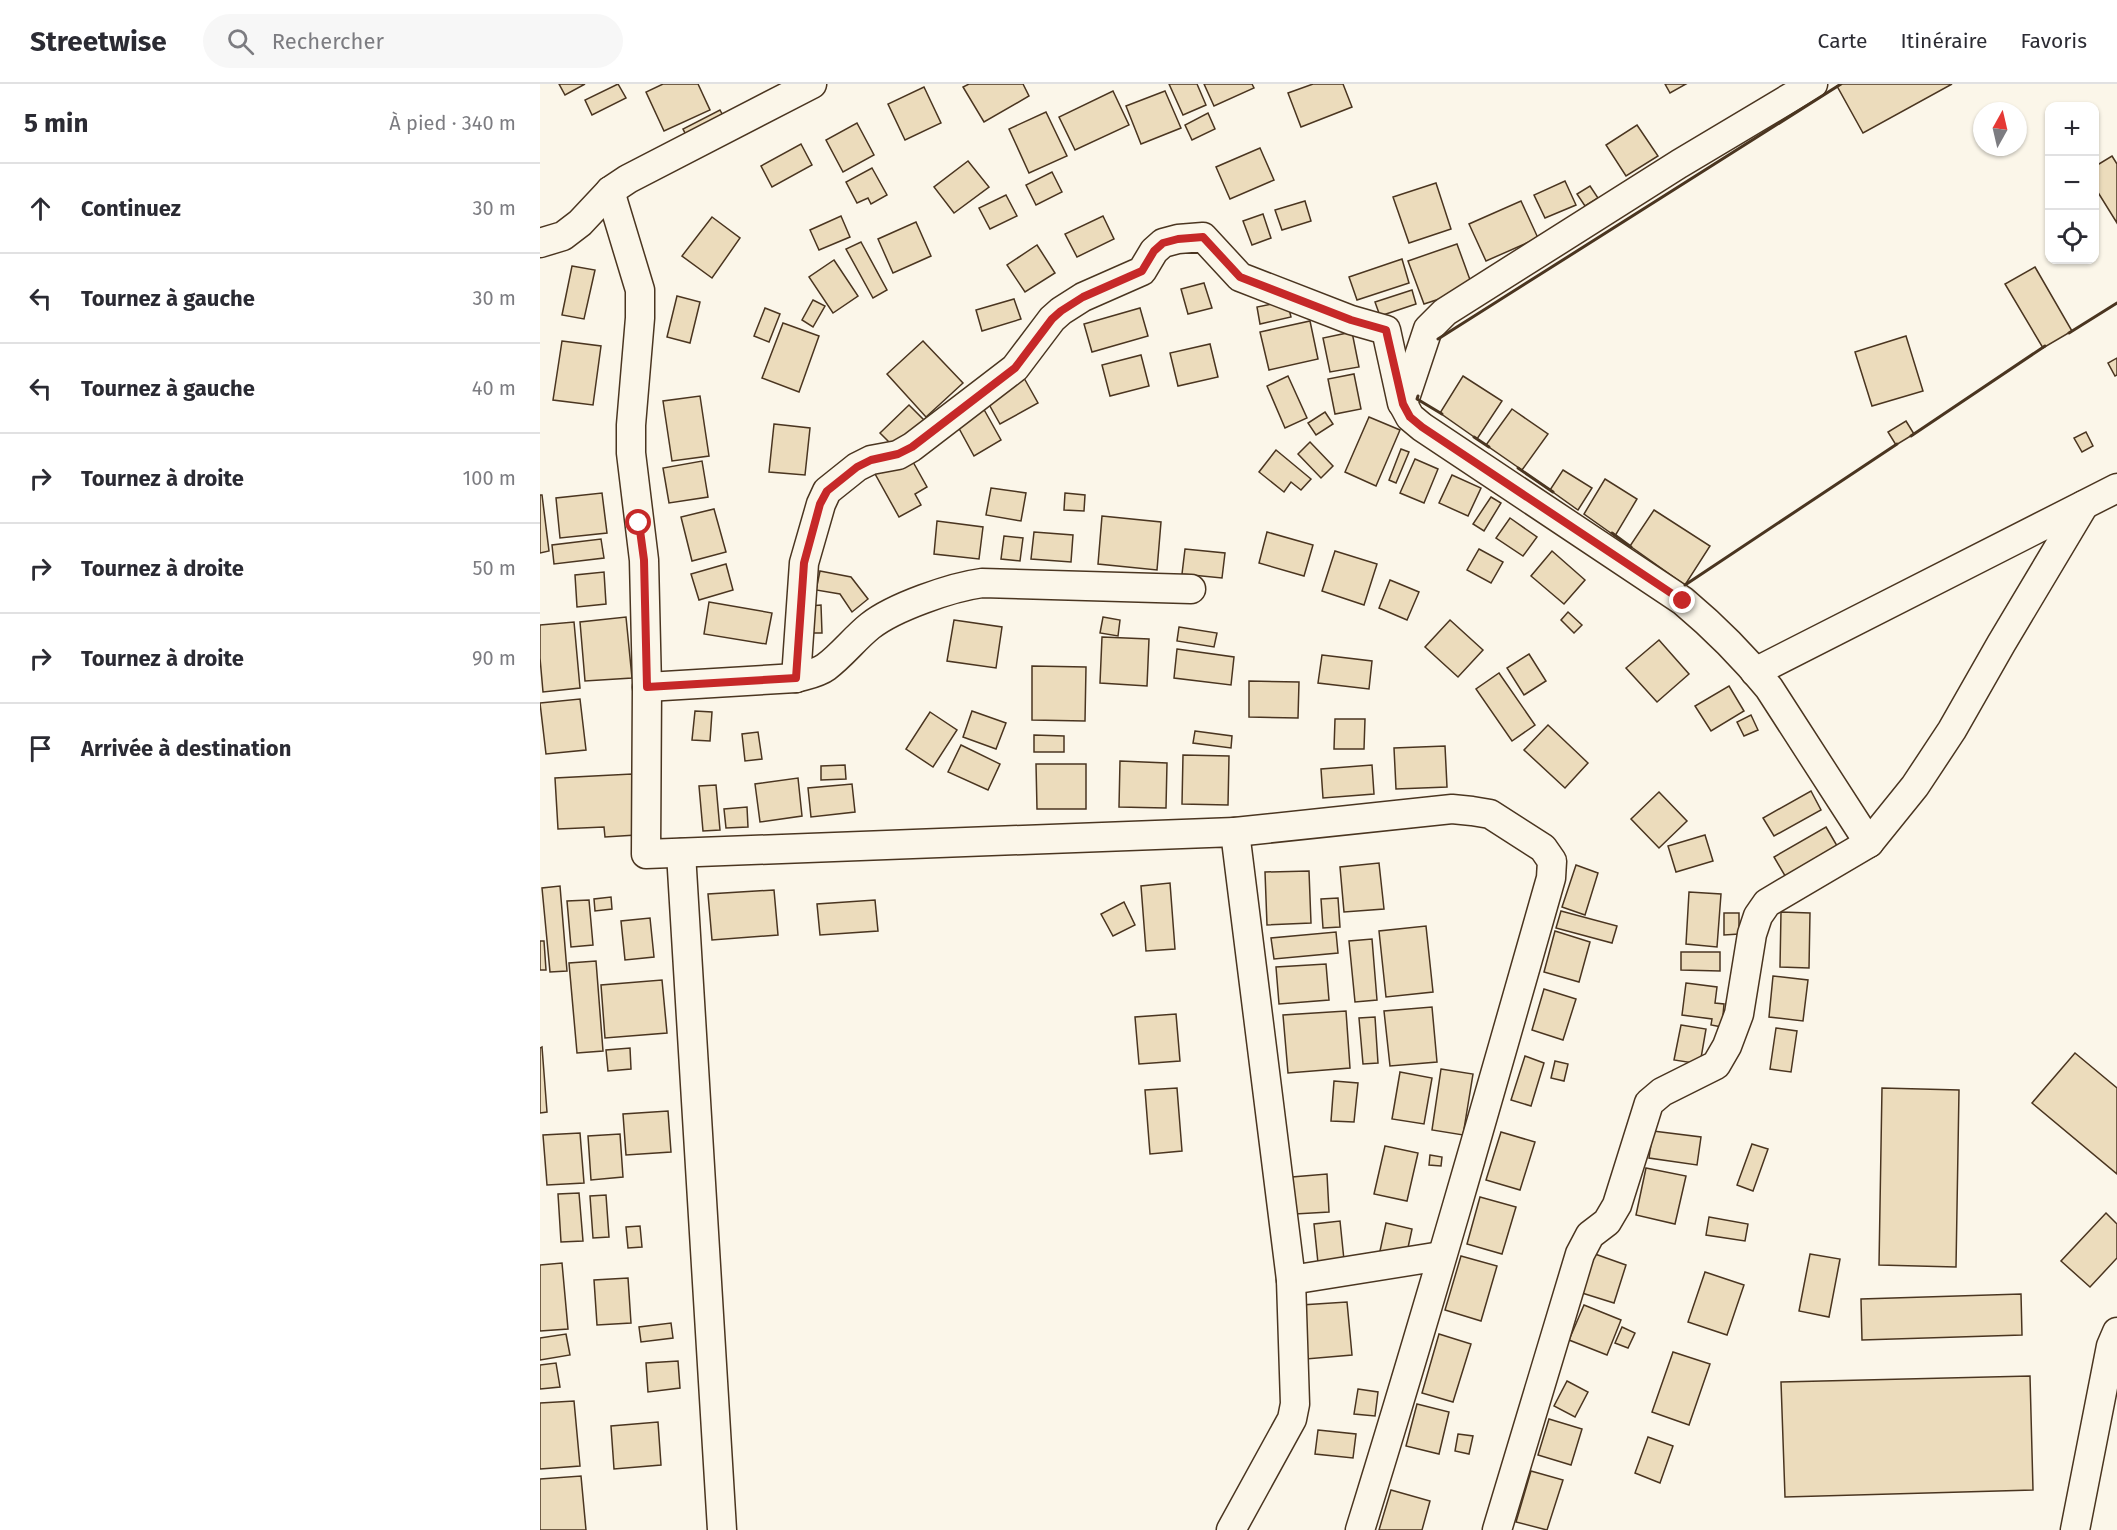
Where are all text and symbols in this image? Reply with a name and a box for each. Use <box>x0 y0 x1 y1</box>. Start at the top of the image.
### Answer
search box <box>203 14 623 68</box>
text: Streetwise <box>30 25 167 58</box>
icon: search <box>224 25 257 58</box>
text: Rechercher <box>272 28 384 55</box>
text: Carte <box>1818 28 1867 54</box>
text: Itinéraire <box>1900 28 1987 54</box>
text: Favoris <box>2020 28 2087 54</box>
north arrow <box>1973 102 2027 156</box>
map controls <box>2045 102 2099 264</box>
button: + <box>2045 102 2099 156</box>
text: 5 min <box>24 108 88 139</box>
text: À pied · 340 m <box>389 111 516 135</box>
button: − <box>2045 156 2099 210</box>
icon: ahead <box>24 192 57 225</box>
text: Continuez <box>81 195 181 222</box>
text: 30 m <box>472 196 516 220</box>
button: locate <box>2045 210 2099 264</box>
icon: left <box>24 282 57 315</box>
text: Tournez à gauche <box>81 285 255 312</box>
text: 30 m <box>472 286 516 310</box>
icon: left <box>24 372 57 405</box>
text: Tournez à gauche <box>81 375 255 402</box>
text: 40 m <box>472 376 516 400</box>
icon: right <box>24 462 57 495</box>
text: Tournez à droite <box>81 465 244 492</box>
text: 100 m <box>463 466 516 490</box>
route start <box>625 509 651 535</box>
icon: right <box>24 552 57 585</box>
text: Tournez à droite <box>81 555 244 582</box>
text: 50 m <box>472 556 516 580</box>
route end <box>1669 587 1695 613</box>
icon: right <box>24 642 57 675</box>
text: Tournez à droite <box>81 645 244 672</box>
text: 90 m <box>472 646 516 670</box>
icon: arrive <box>24 732 57 765</box>
text: Arrivée à destination <box>81 735 291 762</box>

